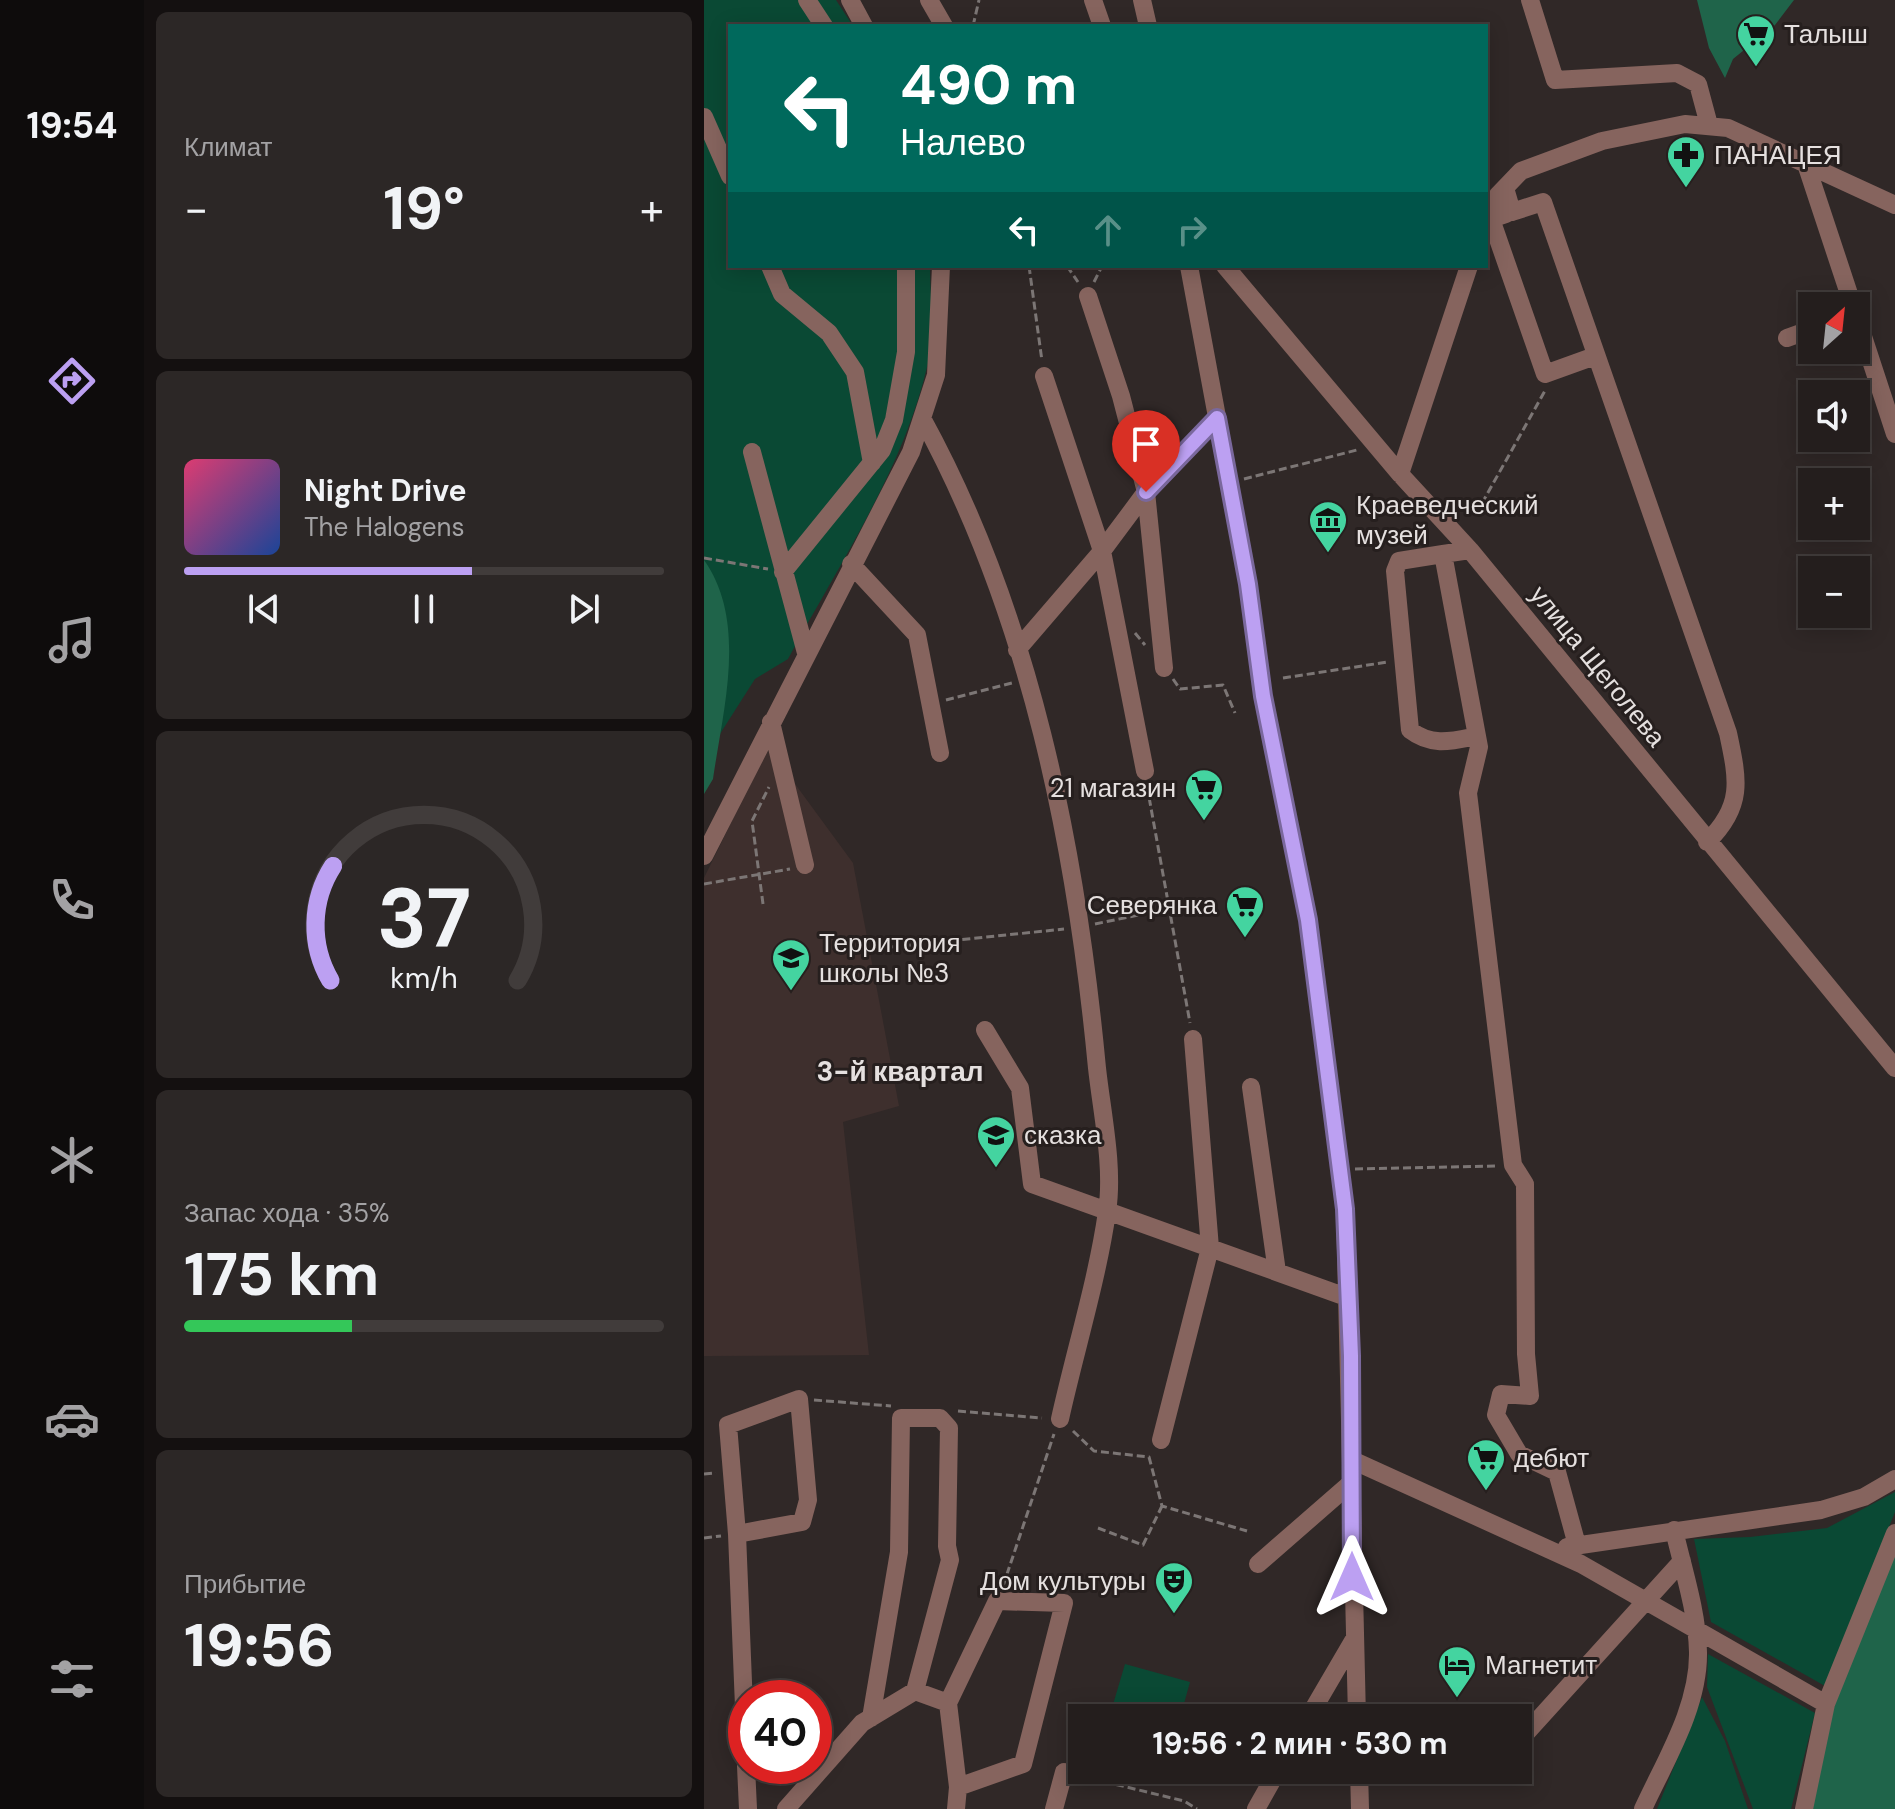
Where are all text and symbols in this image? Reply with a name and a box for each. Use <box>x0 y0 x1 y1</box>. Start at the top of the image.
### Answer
supermarket icon: Талыш <box>1735 13 1777 68</box>
place label: Талыш <box>1784 17 1868 51</box>
text: 490 m <box>900 48 1077 121</box>
icon: left <box>768 56 872 160</box>
text: 19:54 <box>27 102 117 149</box>
text: Налево <box>900 119 1026 166</box>
text: Климат <box>184 130 273 164</box>
pharmacy icon: ПАНАЦЕЯ <box>1665 134 1707 189</box>
place label: ПАНАЦЕЯ <box>1714 138 1842 172</box>
text: 19° <box>383 169 465 248</box>
text: − <box>184 180 208 238</box>
text: + <box>640 180 664 238</box>
icon: left <box>1002 208 1046 252</box>
icon: ahead <box>1086 208 1130 252</box>
icon: right <box>1170 208 1214 252</box>
north arrow <box>1798 292 1870 364</box>
map controls <box>1798 292 1870 628</box>
icon: directions <box>44 353 100 409</box>
button: sound <box>1798 380 1870 452</box>
pin <box>1112 410 1180 492</box>
icon: arrive <box>1124 422 1168 466</box>
button: + <box>1798 468 1870 540</box>
text: Night Drive <box>304 471 467 510</box>
place label: Краеведческий музей <box>1356 488 1539 552</box>
museum icon: Краеведческий музей <box>1307 499 1349 554</box>
text: The Halogens <box>304 510 464 544</box>
button: − <box>1798 556 1870 628</box>
street label: улица Щеголева <box>1523 579 1674 754</box>
icon: previous <box>242 587 286 631</box>
icon: pause <box>402 587 446 631</box>
icon: next <box>562 587 606 631</box>
icon: music <box>44 612 100 668</box>
supermarket icon: 21 магазин <box>1183 767 1225 822</box>
place label: 21 магазин <box>1050 771 1176 805</box>
text: 37 <box>377 863 471 972</box>
icon: phone <box>44 872 100 928</box>
supermarket icon: Северянка <box>1224 884 1266 939</box>
place label: Северянка <box>1087 888 1218 922</box>
place label: Территория школы №3 <box>819 926 960 990</box>
school or university icon: Территория школы №3 <box>770 937 812 992</box>
text: km/h <box>390 960 458 997</box>
district label: 3-й квартал <box>816 1053 984 1090</box>
school or university icon: сказка <box>975 1114 1017 1169</box>
place label: сказка <box>1024 1118 1102 1152</box>
icon: climate <box>44 1132 100 1188</box>
text: Запас хода · 35% <box>184 1196 390 1230</box>
text: 175 km <box>184 1235 379 1314</box>
icon: car <box>44 1391 100 1447</box>
supermarket icon: дебют <box>1465 1437 1507 1492</box>
place label: дебют <box>1514 1441 1589 1475</box>
position arrow <box>1310 1535 1394 1619</box>
theatre icon: Дом культуры <box>1153 1560 1195 1615</box>
place label: Дом культуры <box>980 1564 1146 1598</box>
text: Прибытие <box>184 1567 306 1601</box>
text: 19:56 <box>184 1606 335 1685</box>
hotel icon: Магнетит <box>1436 1644 1478 1699</box>
place label: Магнетит <box>1485 1648 1597 1682</box>
icon: filters <box>44 1651 100 1707</box>
speed limit sign: 40 <box>728 1680 832 1784</box>
text: 19:56 · 2 мин · 530 m <box>1153 1724 1447 1763</box>

